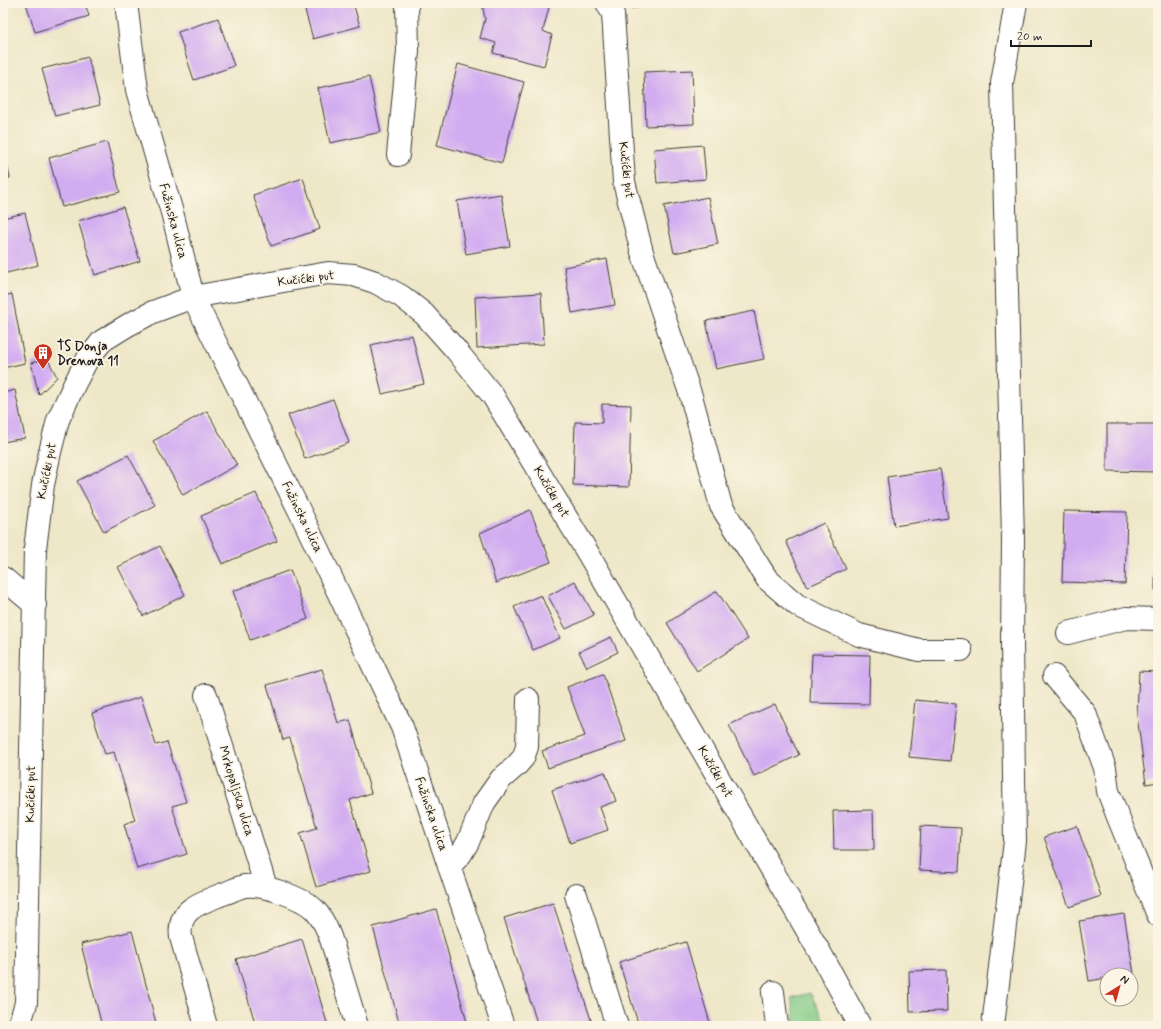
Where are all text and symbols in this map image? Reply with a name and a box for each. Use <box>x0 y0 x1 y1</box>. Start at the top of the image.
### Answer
scale bar <box>1011 22 1091 48</box>
text: 20 m <box>1017 29 1043 45</box>
street label: Kučićki put <box>614 140 638 200</box>
street label: Fužinska ulica <box>155 181 191 261</box>
street label: Kučićki put <box>276 267 336 291</box>
place label: TS Donja Drenova 11 <box>57 338 119 370</box>
building icon: TS Donja Drenova 11 <box>32 342 54 370</box>
street label: Kučićki put <box>33 441 61 501</box>
street label: Kučićki put <box>529 463 573 521</box>
street label: Fužinska ulica <box>277 478 327 556</box>
street label: Kučićki put <box>693 743 737 801</box>
street label: Mrkopaljska ulica <box>214 744 258 839</box>
street label: Kučićki put <box>22 765 40 823</box>
street label: Fužinska ulica <box>410 775 452 854</box>
north arrow <box>1099 967 1139 1007</box>
text: N <box>1117 972 1132 988</box>

